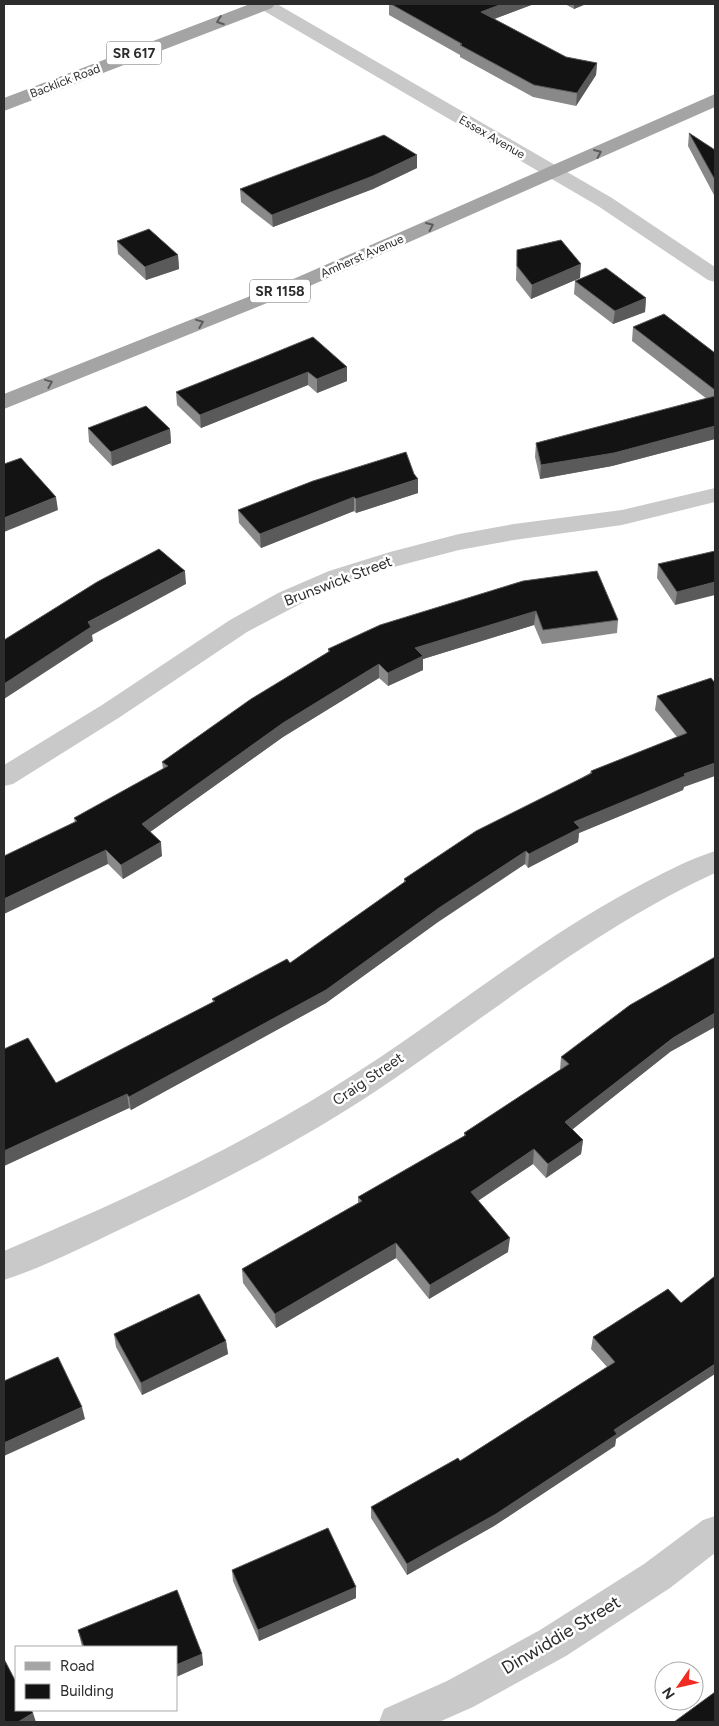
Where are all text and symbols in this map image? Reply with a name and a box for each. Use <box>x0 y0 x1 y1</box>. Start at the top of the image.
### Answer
one-way arrow <box>216 15 224 25</box>
road number: SR 617 <box>106 42 162 64</box>
street label: Backlick Road <box>28 61 102 101</box>
street label: Essex Avenue <box>456 112 528 162</box>
one-way arrow <box>593 148 602 159</box>
one-way arrow <box>425 222 434 233</box>
street label: Amherst Avenue <box>318 231 406 281</box>
road number: SR 1158 <box>250 280 310 302</box>
one-way arrow <box>195 319 204 329</box>
one-way arrow <box>44 379 53 390</box>
street label: Brunswick Street <box>281 552 395 610</box>
street label: Craig Street <box>329 1049 407 1109</box>
street label: Dinwiddie Street <box>498 1591 625 1679</box>
legend <box>15 1646 178 1711</box>
text: Road <box>60 1657 95 1675</box>
north arrow <box>654 1661 704 1711</box>
text: Building <box>60 1682 114 1700</box>
text: N <box>659 1684 679 1702</box>

